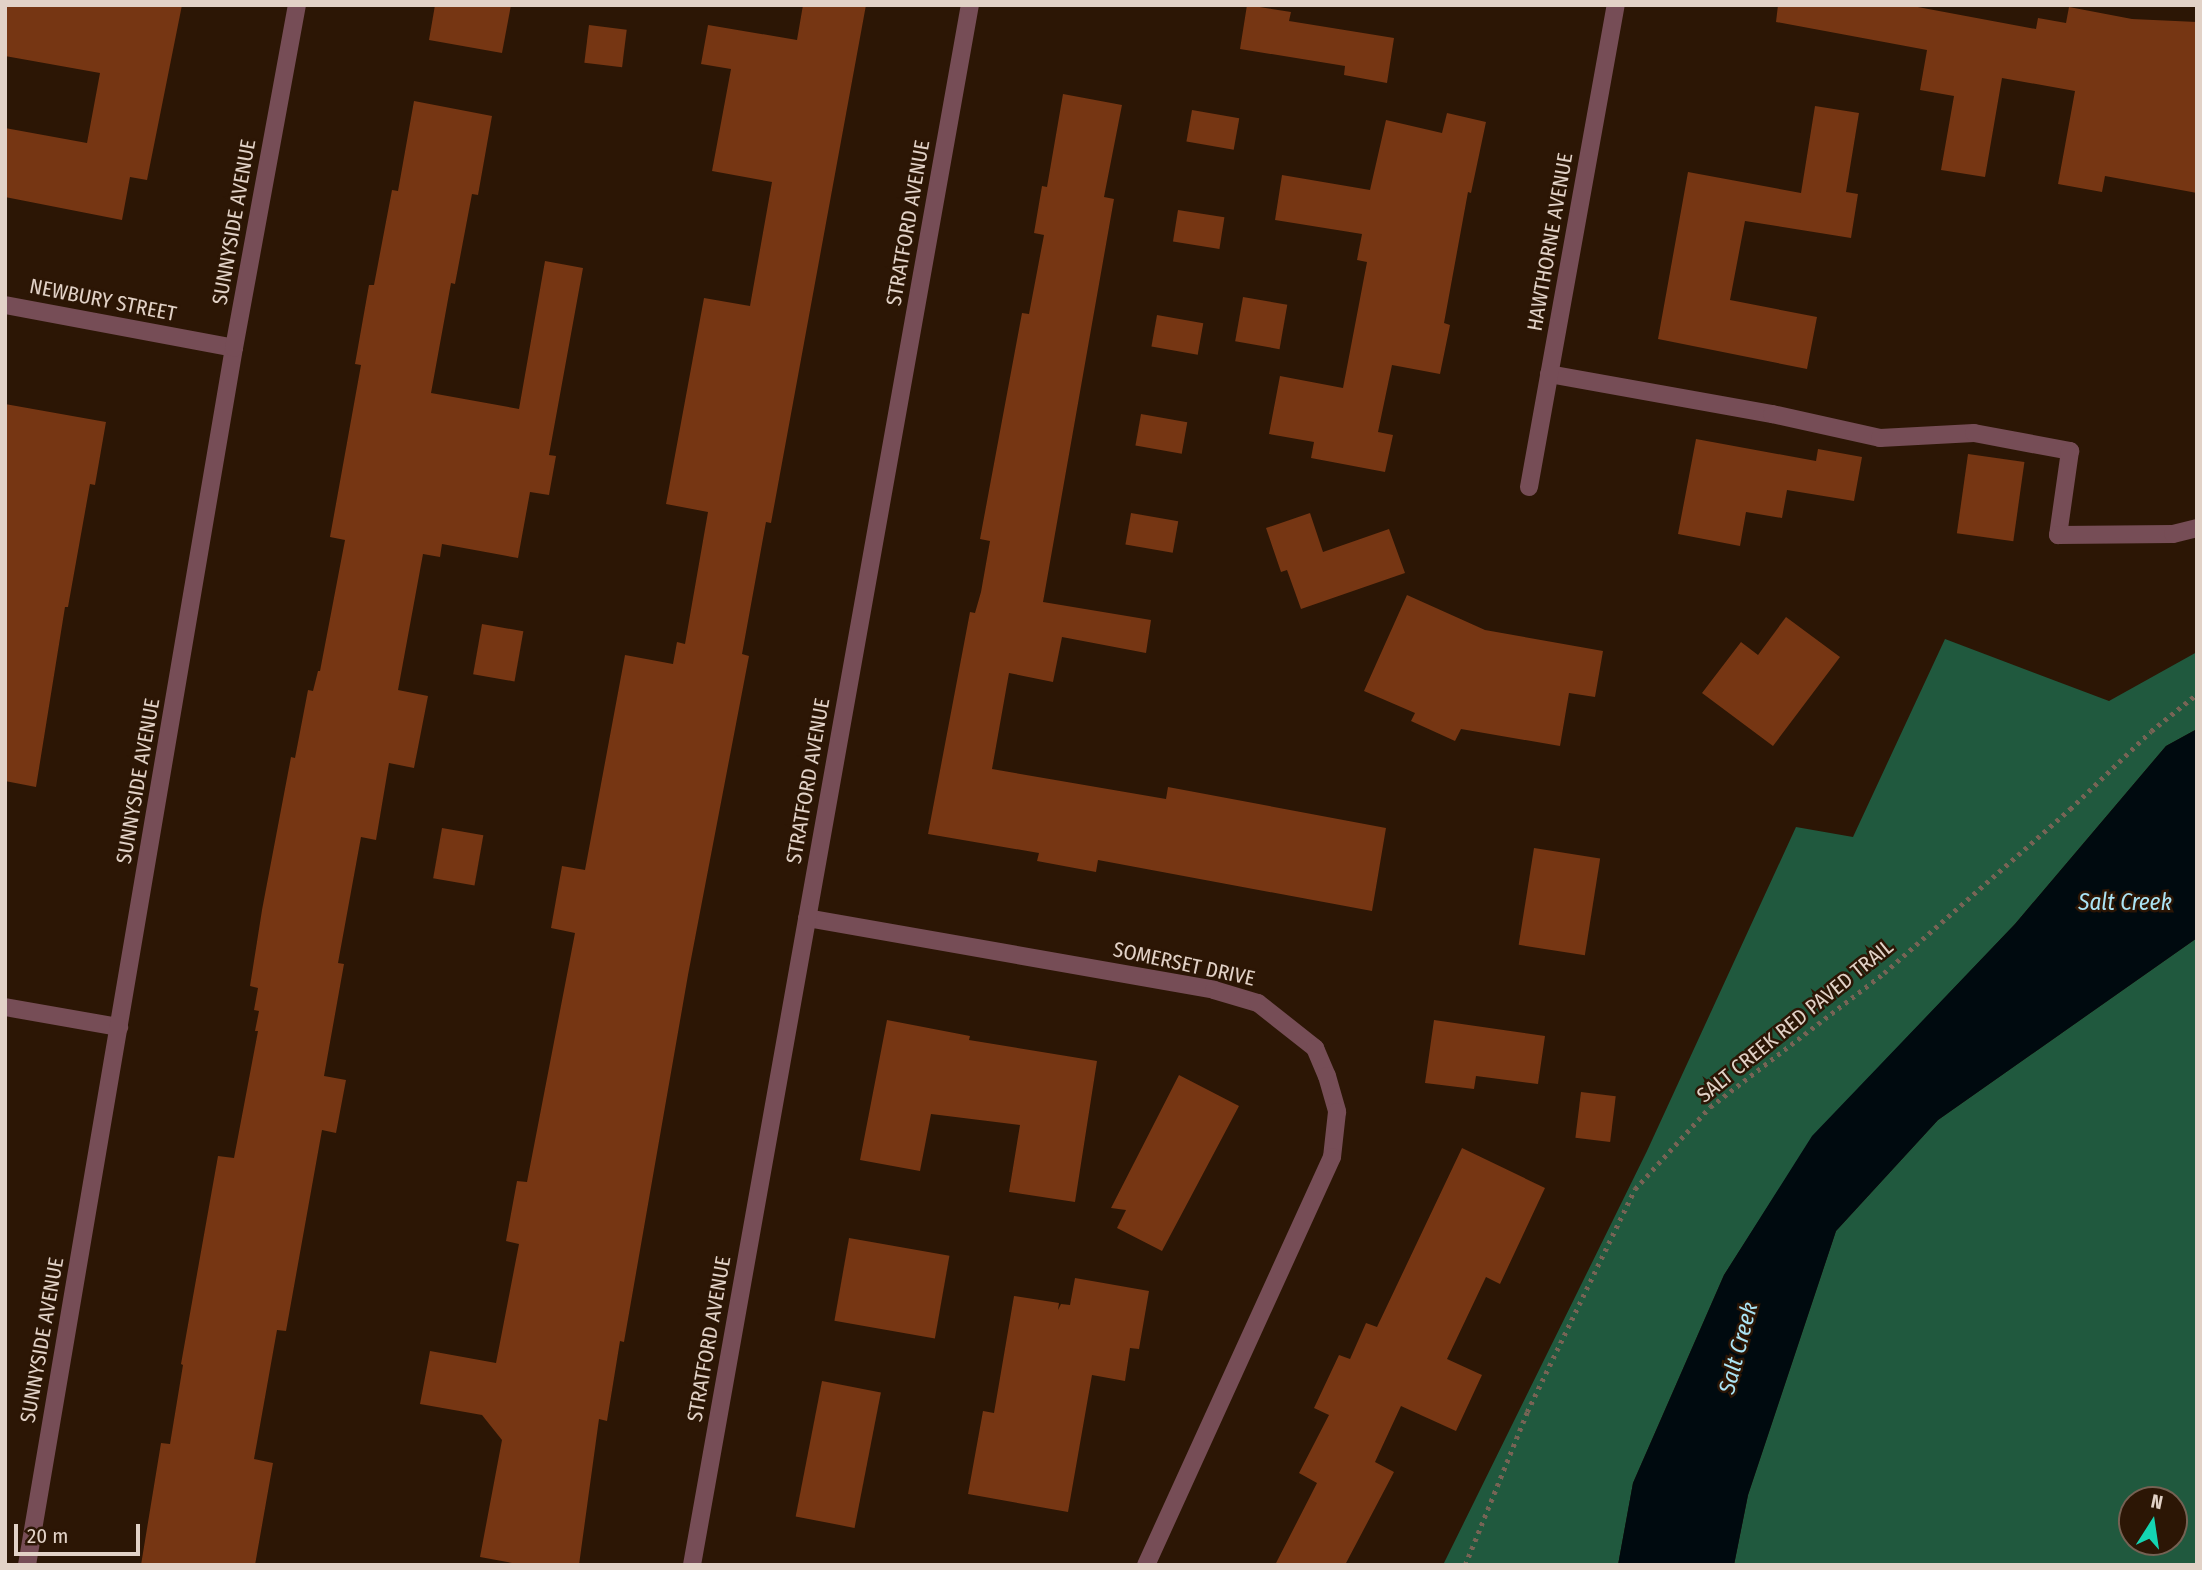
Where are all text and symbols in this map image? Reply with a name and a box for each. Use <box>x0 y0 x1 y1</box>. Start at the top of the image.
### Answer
street label: SUNNYSIDE AVENUE <box>207 137 261 307</box>
street label: STRATFORD AVENUE <box>881 138 935 308</box>
street label: HAWTHORNE AVENUE <box>1522 151 1578 333</box>
street label: NEWBURY STREET <box>27 273 179 327</box>
street label: SUNNYSIDE AVENUE <box>111 696 165 866</box>
street label: STRATFORD AVENUE <box>781 696 835 866</box>
water label: Salt Creek <box>2078 888 2172 916</box>
street label: SALT CREEK RED PAVED TRAIL <box>1692 934 1898 1108</box>
street label: SOMERSET DRIVE <box>1111 937 1257 991</box>
street label: STRATFORD AVENUE <box>682 1254 736 1424</box>
street label: SUNNYSIDE AVENUE <box>15 1255 69 1425</box>
water label: Salt Creek <box>1713 1299 1763 1397</box>
north arrow <box>2118 1486 2188 1556</box>
text: N <box>2149 1489 2165 1514</box>
scale bar <box>18 1510 144 1554</box>
text: 20 m <box>27 1523 68 1549</box>

